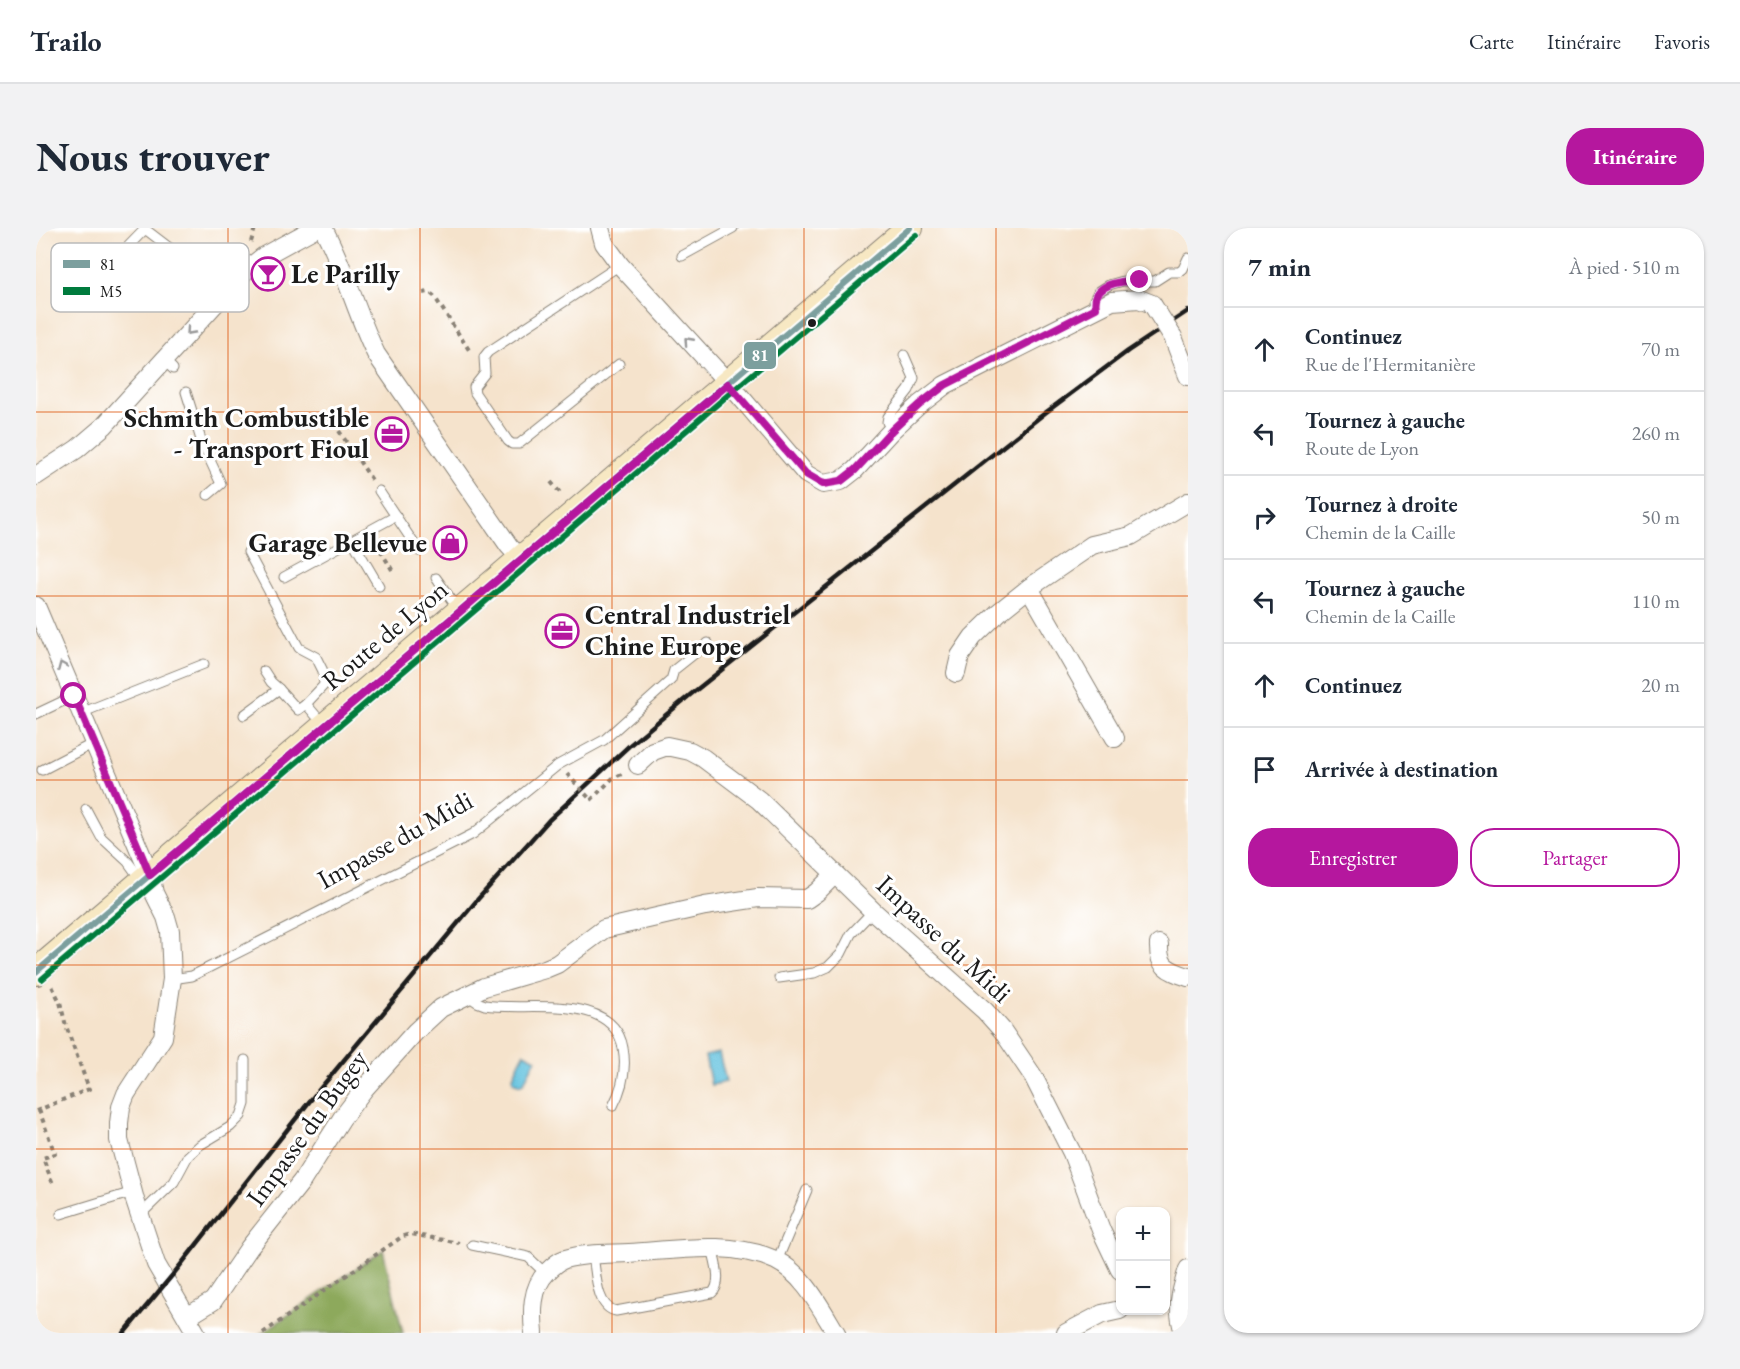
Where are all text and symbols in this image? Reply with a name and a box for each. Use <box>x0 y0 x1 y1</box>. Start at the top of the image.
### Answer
text: Trailo <box>30 23 102 59</box>
text: Carte <box>1469 28 1514 55</box>
text: Itinéraire <box>1547 28 1621 55</box>
text: Favoris <box>1654 28 1710 55</box>
button: Itinéraire <box>1566 128 1704 185</box>
text: Nous trouver <box>36 129 270 184</box>
legend <box>51 243 249 312</box>
text: 7 min <box>1248 250 1311 284</box>
text: 81 <box>100 254 115 275</box>
text: À pied · 510 m <box>1569 254 1680 280</box>
bar icon: Le Parilly <box>250 256 286 292</box>
place label: Le Parilly <box>291 256 401 291</box>
route end <box>1126 266 1152 292</box>
text: M5 <box>100 281 122 302</box>
unlabelled marker <box>806 317 818 329</box>
text: Continuez <box>1305 322 1402 351</box>
one-way arrow <box>186 324 197 335</box>
icon: ahead <box>1248 333 1281 366</box>
text: 70 m <box>1641 336 1680 362</box>
one-way arrow <box>684 337 695 348</box>
line badge: 81 <box>743 341 777 370</box>
text: 81 <box>752 345 768 366</box>
text: Rue de l'Hermitanière <box>1305 351 1475 377</box>
place label: Schmith Combustible - Transport Fioul <box>124 400 369 466</box>
text: Tournez à gauche <box>1305 406 1465 435</box>
office icon: Schmith Combustible - Transport Fioul <box>374 416 410 452</box>
icon: left <box>1248 417 1281 450</box>
text: 260 m <box>1632 420 1680 446</box>
text: Route de Lyon <box>1305 435 1419 461</box>
text: Tournez à droite <box>1305 490 1458 519</box>
icon: right <box>1248 501 1281 534</box>
text: 50 m <box>1641 504 1680 530</box>
text: Chemin de la Caille <box>1305 519 1456 545</box>
place label: Garage Bellevue <box>249 525 427 560</box>
shop icon: Garage Bellevue <box>432 525 468 561</box>
street label: Route de Lyon <box>314 572 455 698</box>
text: Tournez à gauche <box>1305 574 1465 603</box>
icon: left <box>1248 585 1281 618</box>
text: 110 m <box>1632 588 1680 614</box>
place label: Central Industriel Chine Europe <box>585 597 790 663</box>
text: Chemin de la Caille <box>1305 603 1456 629</box>
office icon: Central Industriel Chine Europe <box>544 613 580 649</box>
one-way arrow <box>57 662 69 673</box>
icon: ahead <box>1248 669 1281 702</box>
text: Continuez <box>1305 671 1402 700</box>
text: 20 m <box>1641 672 1680 698</box>
route start <box>60 682 86 708</box>
icon: arrive <box>1248 753 1281 786</box>
text: Arrivée à destination <box>1305 755 1498 784</box>
street label: Impasse du Midi <box>311 782 479 897</box>
button: Enregistrer <box>1248 828 1458 887</box>
button: Partager <box>1470 828 1680 887</box>
street label: Impasse du Midi <box>869 867 1020 1010</box>
street label: Impasse du Bugey <box>238 1042 375 1213</box>
map controls <box>1116 1207 1170 1315</box>
button: + <box>1116 1207 1170 1261</box>
button: − <box>1116 1261 1170 1315</box>

